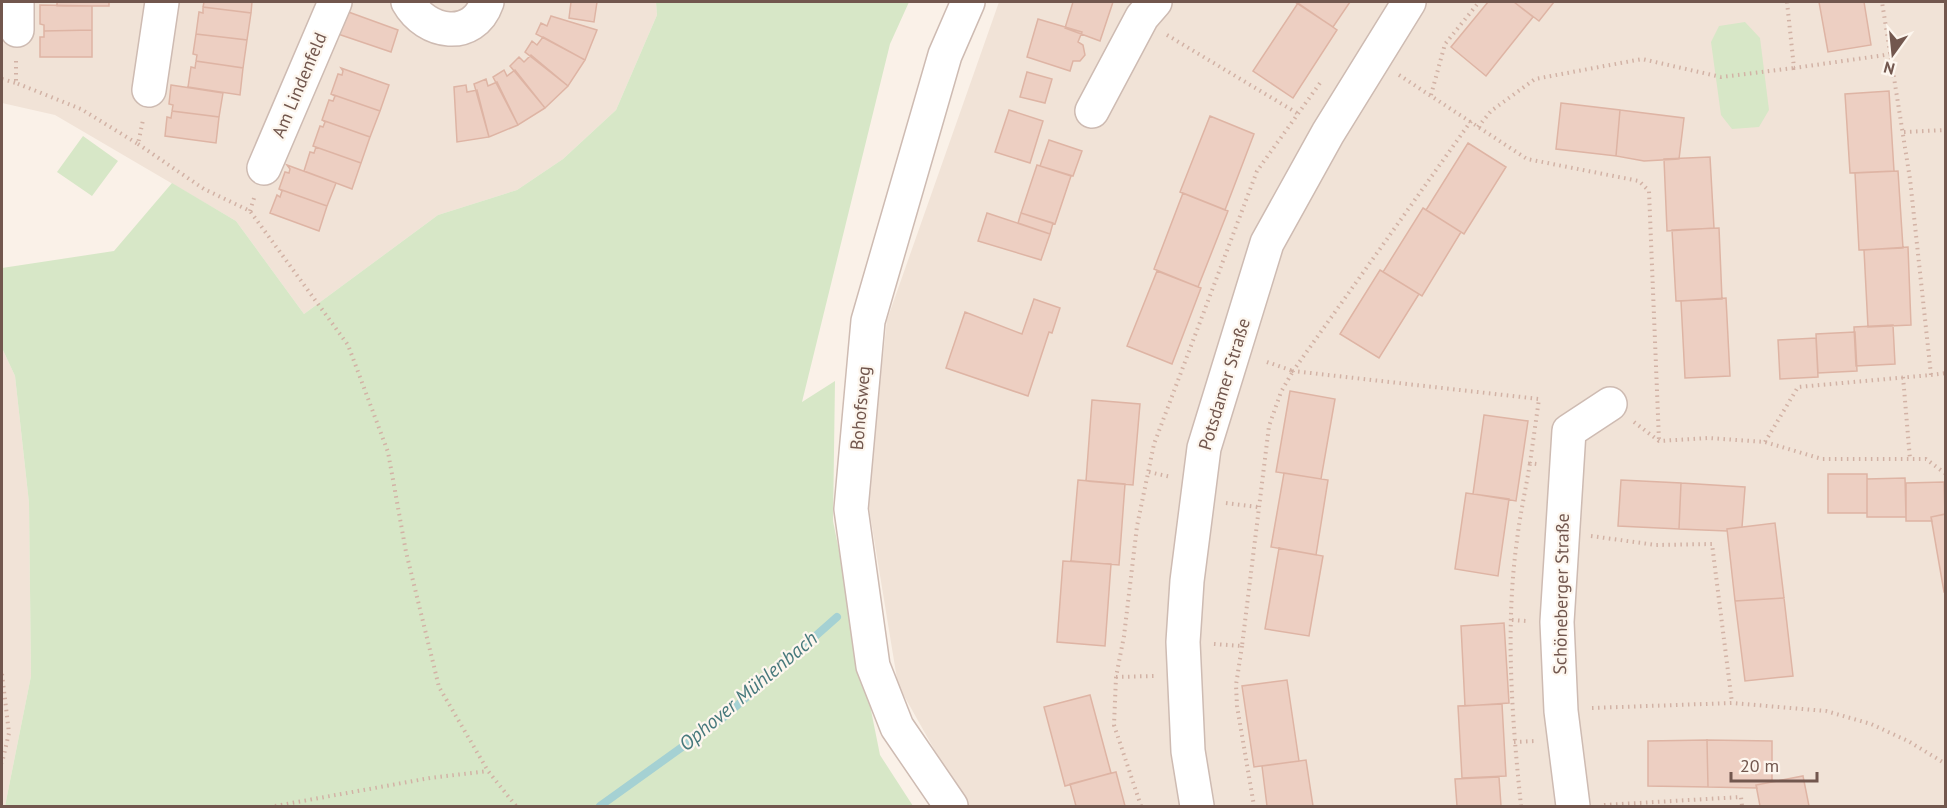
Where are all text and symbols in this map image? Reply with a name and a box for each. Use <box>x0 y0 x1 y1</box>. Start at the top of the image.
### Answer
north arrow <box>1863 24 1923 84</box>
street label: Am Lindenfeld <box>266 29 332 141</box>
text: N <box>1881 57 1897 80</box>
street label: Potsdamer Straße <box>1193 315 1255 453</box>
street label: Bohofsweg <box>845 365 875 451</box>
street label: Schöneberger Straße <box>1548 513 1574 675</box>
water label: Ophover Mühlenbach <box>673 625 823 757</box>
scale bar <box>1731 745 1816 783</box>
text: 20 m <box>1740 754 1779 777</box>

